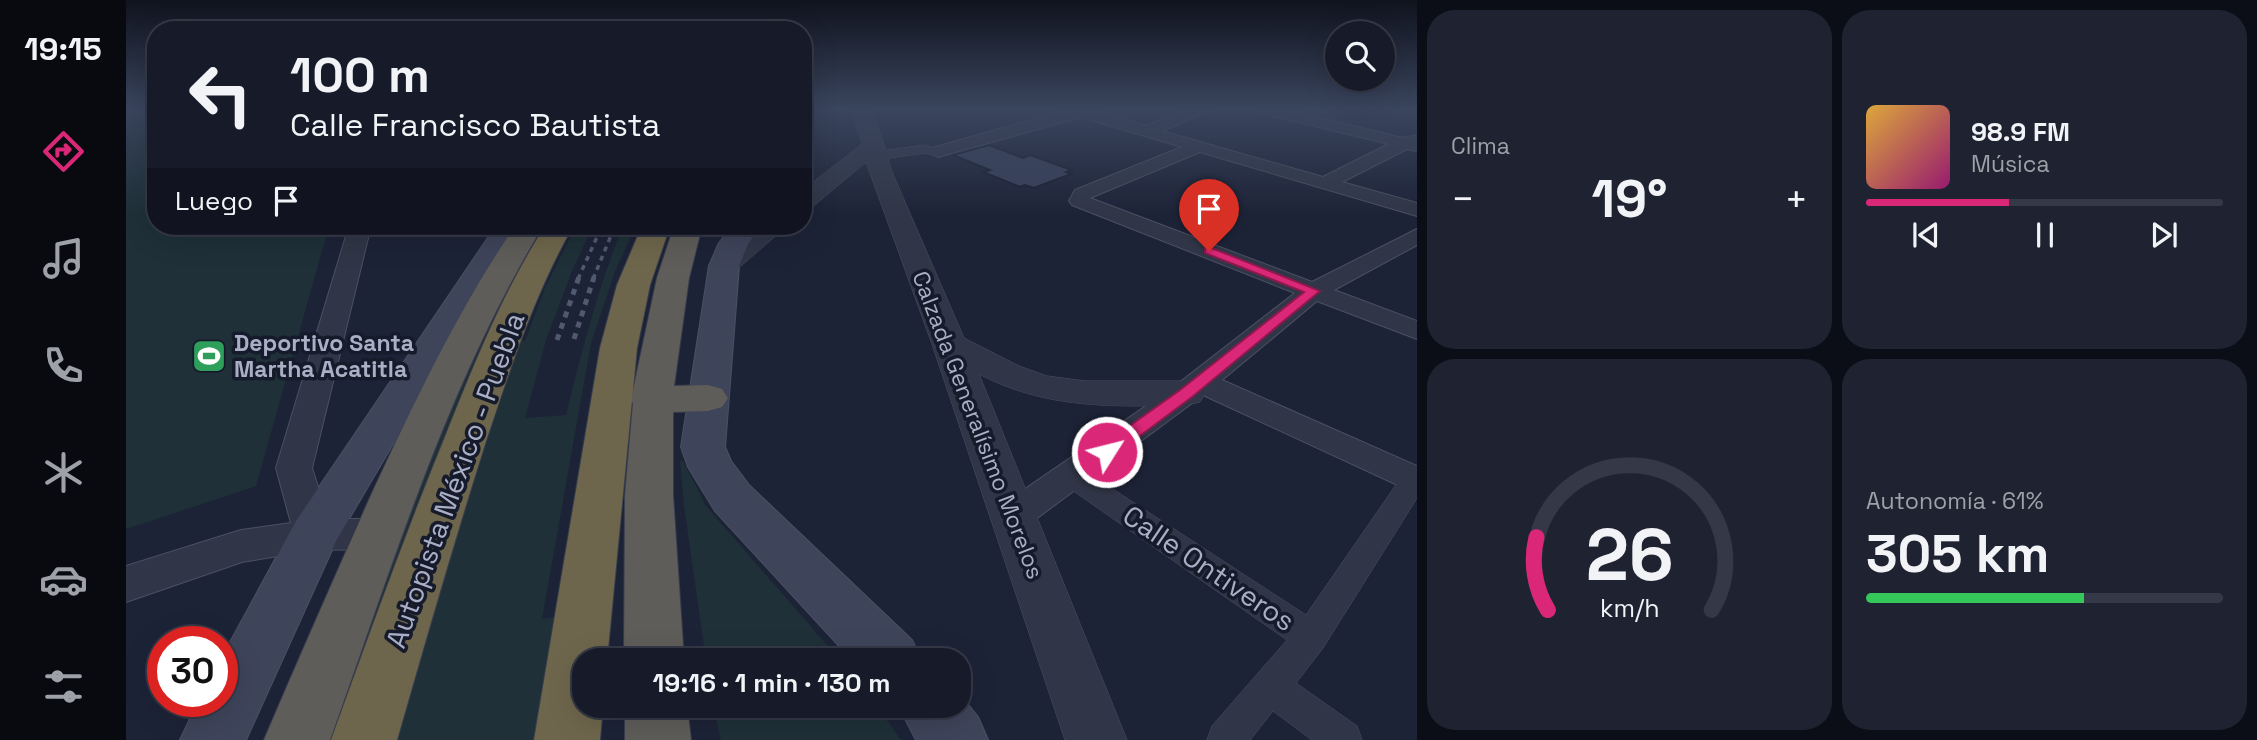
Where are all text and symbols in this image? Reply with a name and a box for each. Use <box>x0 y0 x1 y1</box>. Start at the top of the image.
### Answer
map controls <box>1325 21 1395 91</box>
button: search <box>1325 21 1395 91</box>
text: 19:15 <box>24 29 102 69</box>
text: 100 m <box>290 44 430 106</box>
icon: left <box>175 49 266 140</box>
text: Calle Francisco Bautista <box>290 105 660 145</box>
text: 98.9 FM <box>1971 115 2070 149</box>
icon: directions <box>39 127 88 176</box>
text: Clima <box>1451 131 1510 161</box>
text: Música <box>1971 149 2050 179</box>
text: 19° <box>1591 166 1668 232</box>
text: − <box>1451 175 1475 223</box>
text: + <box>1784 175 1808 223</box>
pin <box>1179 179 1239 251</box>
icon: arrive <box>267 182 305 220</box>
text: Luego <box>175 184 253 218</box>
icon: arrive <box>1190 190 1228 228</box>
icon: previous <box>1907 216 1945 254</box>
icon: pause <box>2026 216 2064 254</box>
icon: next <box>2145 216 2183 254</box>
icon: music <box>39 234 88 283</box>
street label: Calzada Generalísimo Morelos <box>905 267 1051 583</box>
street label: Autopista México - Puebla <box>377 307 533 653</box>
place label: Deportivo Santa Martha Acatitla <box>234 328 414 384</box>
sports icon: Deportivo Santa Martha Acatitla <box>190 337 228 375</box>
icon: phone <box>39 341 88 390</box>
position arrow <box>1070 415 1144 489</box>
icon: climate <box>39 448 88 497</box>
text: Autonomía · 61% <box>1866 486 2043 516</box>
street label: Calle Ontiveros <box>1116 497 1302 639</box>
text: 26 <box>1585 509 1674 602</box>
text: 305 km <box>1866 521 2049 587</box>
icon: car <box>39 555 88 604</box>
text: km/h <box>1600 592 1659 624</box>
speed limit sign: 30 <box>147 626 238 717</box>
icon: filters <box>39 662 88 711</box>
text: 19:16 · 1 min · 130 m <box>653 666 890 700</box>

